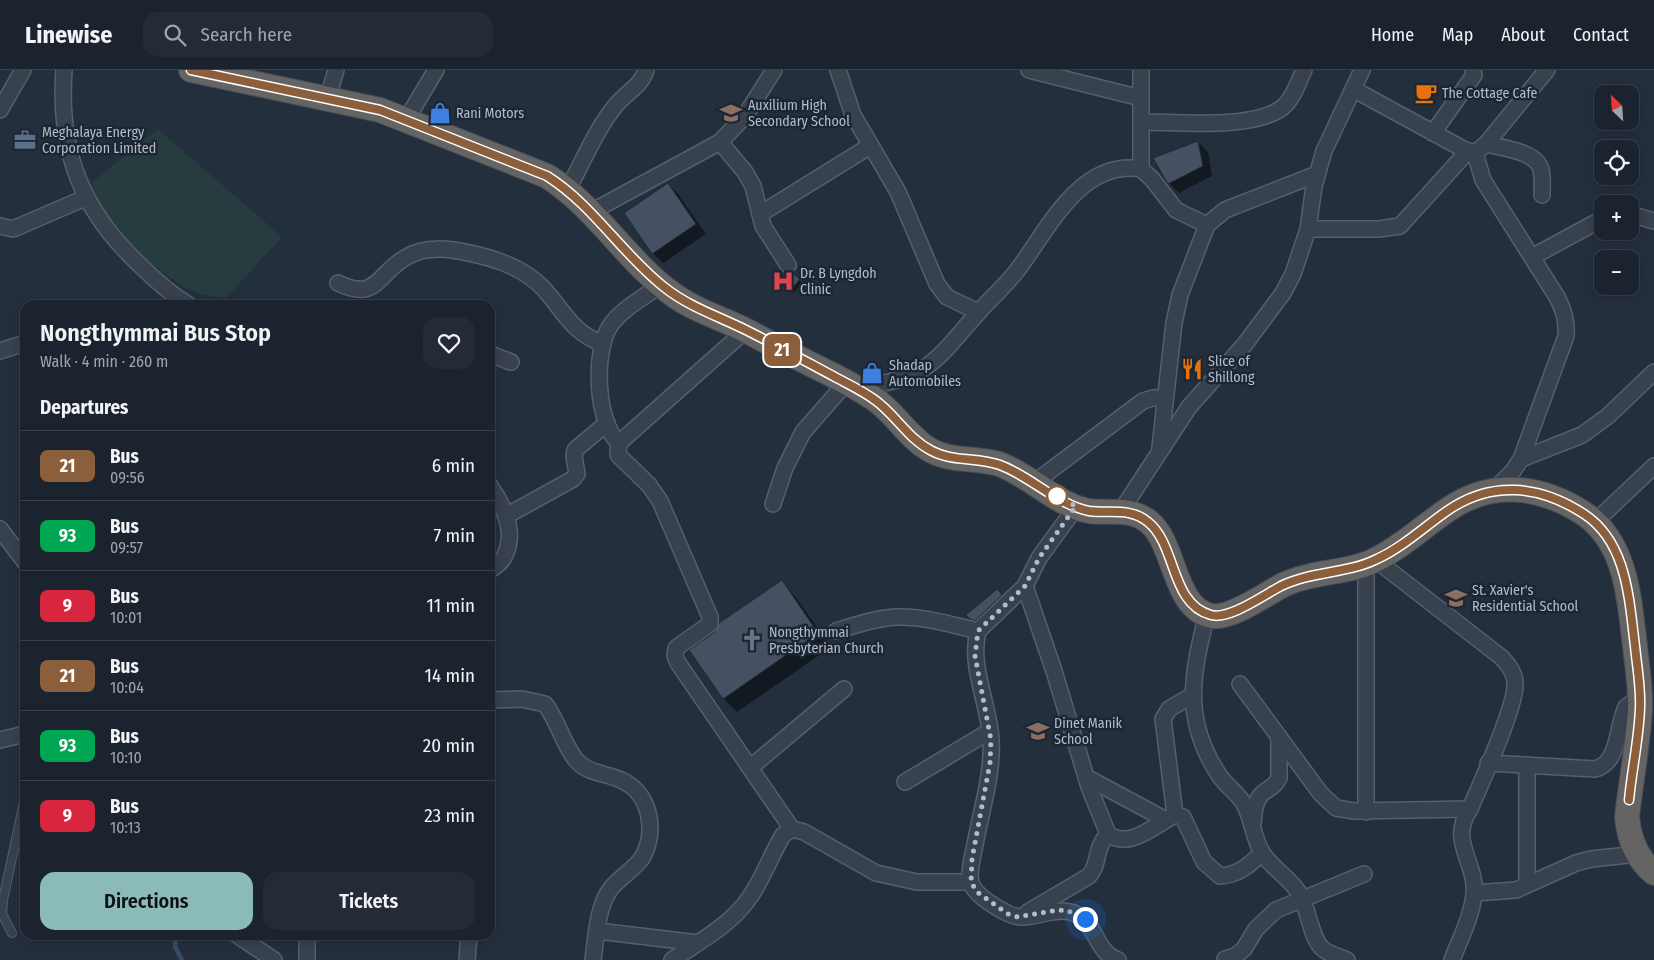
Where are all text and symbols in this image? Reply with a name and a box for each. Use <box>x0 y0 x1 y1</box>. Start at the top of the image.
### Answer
search box <box>143 12 493 57</box>
text: Linewise <box>25 21 113 49</box>
icon: search <box>161 21 189 49</box>
text: Search here <box>201 23 292 46</box>
text: Home <box>1371 24 1414 46</box>
text: Map <box>1442 24 1473 46</box>
text: About <box>1501 24 1545 46</box>
text: Contact <box>1573 24 1629 46</box>
cafe icon: The Cottage Cafe <box>1413 80 1439 106</box>
place label: The Cottage Cafe <box>1442 85 1538 102</box>
north arrow <box>1594 85 1639 130</box>
map controls <box>1594 85 1639 295</box>
place label: Auxilium High Secondary School <box>748 97 850 130</box>
shop icon: Rani Motors <box>427 100 453 126</box>
school or university icon: Auxilium High Secondary School <box>718 100 744 126</box>
place label: Rani Motors <box>456 105 524 122</box>
place label: Meghalaya Energy Corporation Limited <box>42 124 156 157</box>
office icon: Meghalaya Energy Corporation Limited <box>12 127 38 153</box>
button: locate <box>1594 140 1639 185</box>
button: + <box>1594 195 1639 240</box>
button: − <box>1594 250 1639 295</box>
place label: Dr. B Lyngdoh Clinic <box>800 265 877 298</box>
hospital icon: Dr. B Lyngdoh Clinic <box>770 268 796 294</box>
button: heart <box>423 317 475 369</box>
text: Nongthymmai Bus Stop <box>40 319 271 347</box>
line badge: 21 <box>760 334 804 366</box>
text: 21 <box>774 339 790 361</box>
text: Walk · 4 min · 260 m <box>40 352 168 371</box>
place label: Slice of Shillong <box>1208 353 1255 386</box>
restaurant icon: Slice of Shillong <box>1179 356 1205 382</box>
place label: Shadap Automobiles <box>889 357 961 390</box>
shop icon: Shadap Automobiles <box>859 360 885 386</box>
text: Departures <box>40 396 128 419</box>
text: Bus <box>110 445 139 468</box>
text: 6 min <box>432 454 475 477</box>
text: 21 <box>60 455 75 477</box>
text: 09:56 <box>110 468 145 487</box>
unlabelled marker <box>1046 485 1068 507</box>
text: Bus <box>110 515 139 538</box>
text: 7 min <box>433 524 475 547</box>
text: 93 <box>59 525 76 547</box>
text: 09:57 <box>110 538 143 557</box>
place label: St. Xavier's Residential School <box>1472 582 1578 615</box>
text: Bus <box>110 585 139 608</box>
school or university icon: St. Xavier's Residential School <box>1443 585 1469 611</box>
text: 11 min <box>427 594 475 617</box>
text: 9 <box>63 595 72 617</box>
text: 10:01 <box>110 608 142 627</box>
place label: Nongthymmai Presbyterian Church <box>769 624 884 657</box>
church icon: Nongthymmai Presbyterian Church <box>739 627 765 653</box>
text: Bus <box>110 655 139 678</box>
text: 14 min <box>425 664 475 687</box>
text: 21 <box>60 665 75 687</box>
text: 10:04 <box>110 678 144 697</box>
place label: Dinet Manik School <box>1054 715 1123 748</box>
school or university icon: Dinet Manik School <box>1025 718 1051 744</box>
text: Bus <box>110 725 139 748</box>
text: 20 min <box>423 734 475 757</box>
text: 93 <box>59 735 76 757</box>
text: 10:10 <box>110 748 142 767</box>
text: Bus <box>110 795 139 818</box>
text: 23 min <box>424 804 475 827</box>
text: 9 <box>63 805 72 827</box>
text: 10:13 <box>110 818 141 837</box>
button: Directions <box>40 872 253 930</box>
button: Tickets <box>263 872 475 930</box>
your location <box>1073 907 1098 932</box>

